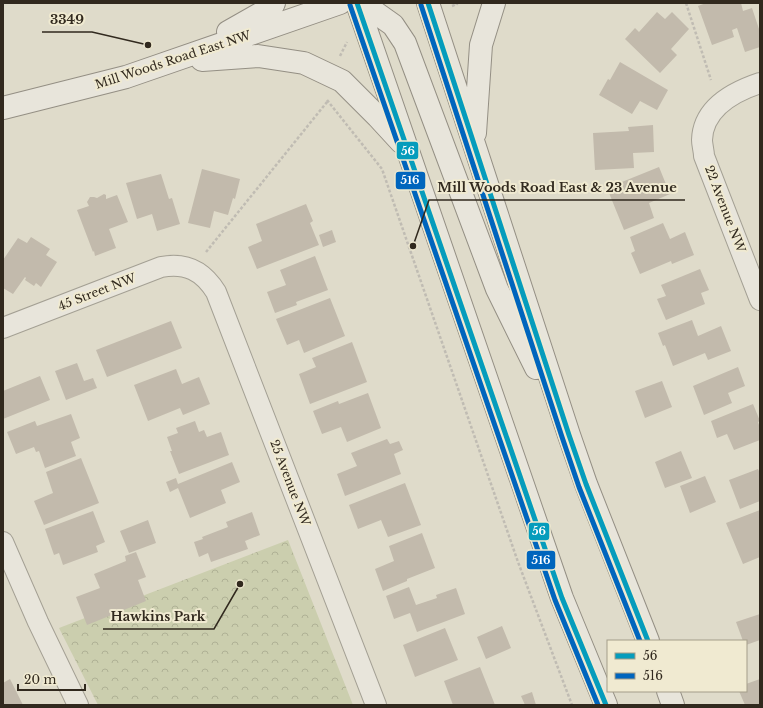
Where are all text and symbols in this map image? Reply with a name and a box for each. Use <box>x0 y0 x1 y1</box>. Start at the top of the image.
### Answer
callout: 3349 <box>42 7 92 32</box>
text: 3349 <box>50 11 84 28</box>
street label: Mill Woods Road East NW <box>93 27 253 92</box>
line badge: 56 <box>396 141 419 160</box>
text: 56 <box>401 144 415 158</box>
street label: 22 Avenue NW <box>702 163 749 255</box>
line badge: 516 <box>395 171 426 190</box>
text: 516 <box>401 173 419 187</box>
callout: Mill Woods Road East & 23 Avenue <box>429 175 685 200</box>
text: Mill Woods Road East & 23 Avenue <box>437 179 677 196</box>
street label: 45 Street NW <box>56 270 138 313</box>
street label: 25 Avenue NW <box>267 438 314 529</box>
line badge: 56 <box>528 522 550 541</box>
text: 56 <box>532 524 546 538</box>
line badge: 516 <box>526 550 556 570</box>
text: 516 <box>532 553 550 567</box>
callout: Hawkins Park <box>103 604 214 629</box>
text: Hawkins Park <box>111 608 206 625</box>
legend <box>607 640 747 692</box>
text: 56 <box>643 648 658 663</box>
scale bar <box>18 666 85 692</box>
text: 516 <box>643 668 663 683</box>
text: 20 m <box>24 672 56 687</box>

